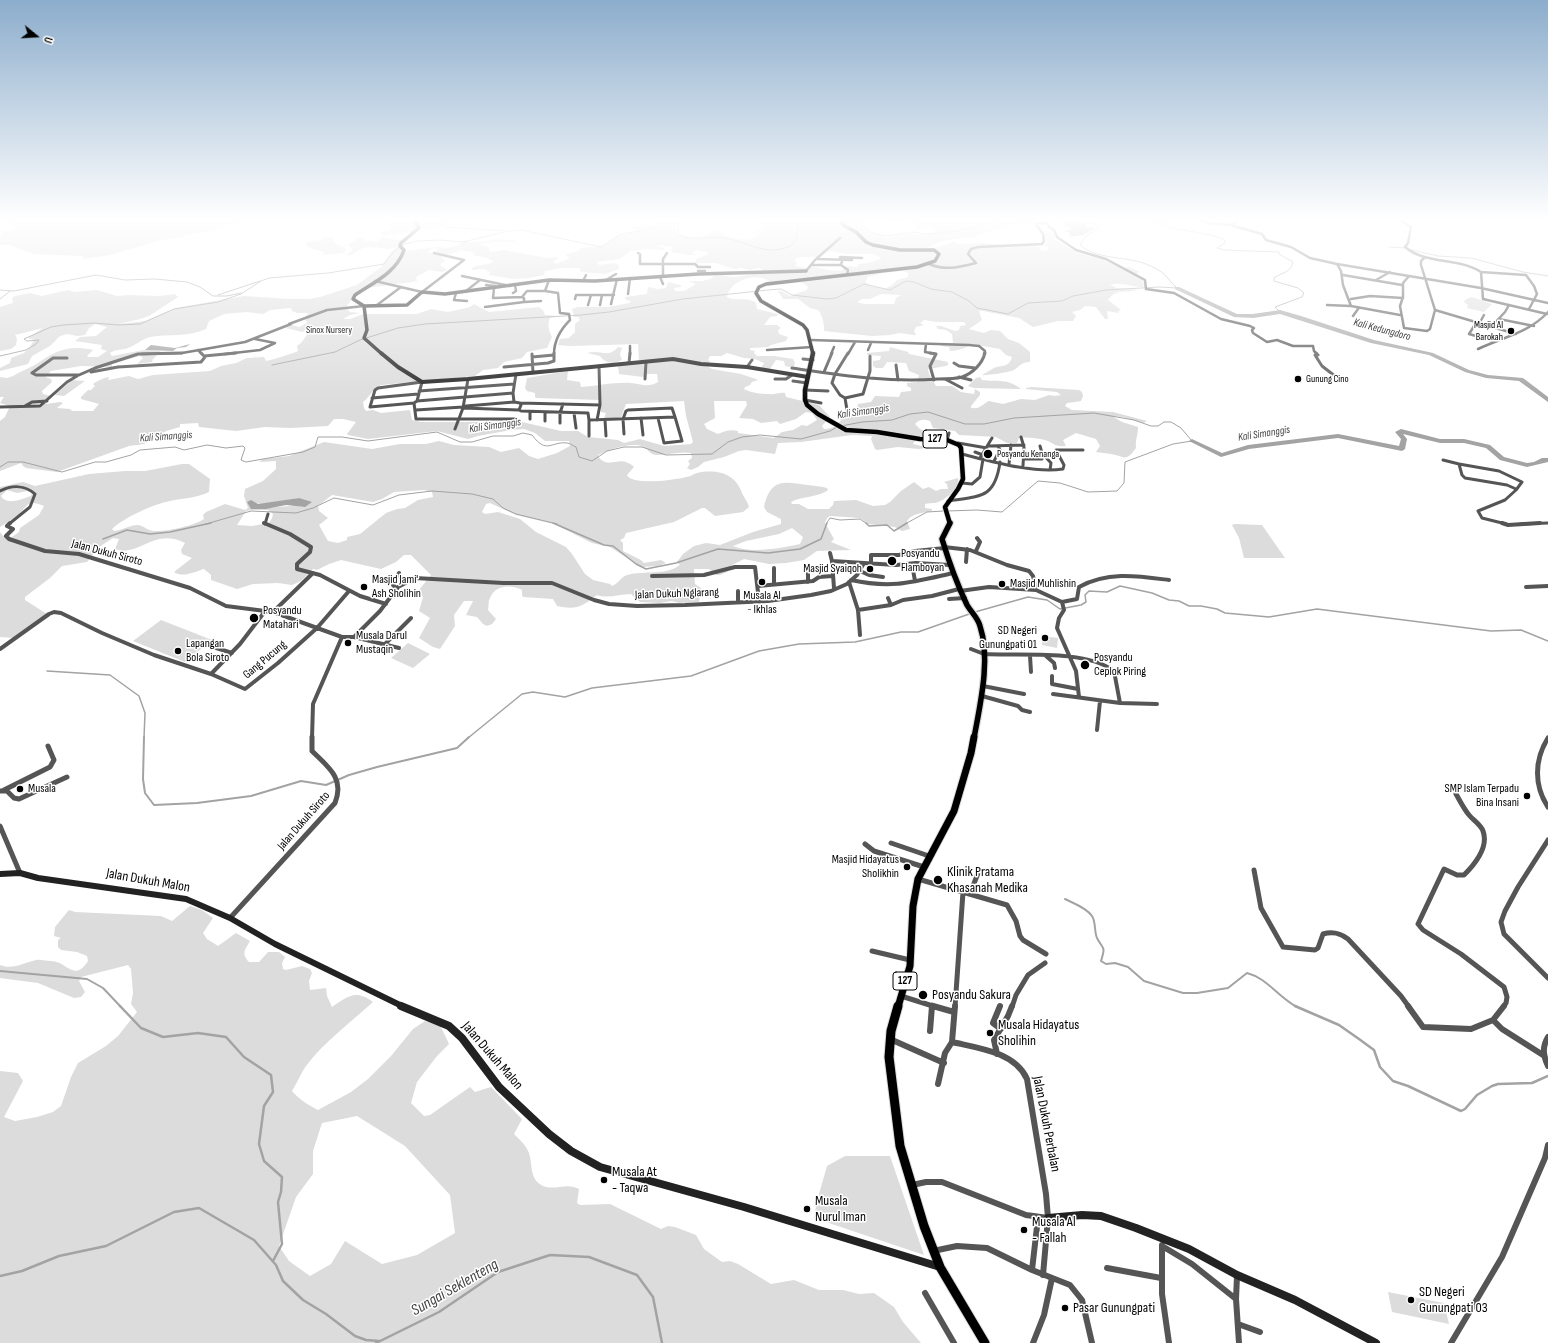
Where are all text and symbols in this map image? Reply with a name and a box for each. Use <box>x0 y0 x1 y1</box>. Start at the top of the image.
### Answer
north arrow <box>16 16 56 56</box>
text: U <box>41 35 55 45</box>
water label: Kali Kedungdoro <box>1352 316 1412 344</box>
place label: Masjid Al Barokah <box>1474 319 1503 342</box>
park label: Sinox Nursery <box>306 324 352 336</box>
marker: Masjid Al Barokah <box>1506 326 1516 336</box>
place label: Gunung Cino <box>1306 373 1349 385</box>
marker: Gunung Cino <box>1293 374 1303 384</box>
water label: Kali Simanggis <box>836 402 890 422</box>
water label: Kali Simanggis <box>468 416 522 436</box>
water label: Kali Simanggis <box>1237 423 1291 445</box>
water label: Kali Simanggis <box>139 429 193 445</box>
road number: 127 <box>923 430 947 448</box>
marker: Posyandu Kenanga <box>982 448 994 460</box>
place label: Posyandu Kenanga <box>997 448 1059 460</box>
street label: Jalan Dukuh Siroto <box>70 537 144 569</box>
place label: Posyandu Flamboyan <box>901 547 944 575</box>
marker: Posyandu Flamboyan <box>886 555 898 567</box>
place label: Masjid Syaiqoh <box>803 562 862 576</box>
marker: Masjid Syaiqoh <box>865 564 875 574</box>
place label: Masjid Jami' Ash Sholihin <box>372 573 421 601</box>
marker: Musala Al - Ikhlas <box>757 577 767 587</box>
place label: Masjid Muhlishin <box>1010 577 1076 591</box>
marker: Masjid Muhlishin <box>997 579 1007 589</box>
marker: Masjid Jami' Ash Sholihin <box>359 582 369 592</box>
street label: Jalan Dukuh Nglarang <box>635 585 719 603</box>
place label: Musala Al - Ikhlas <box>743 589 781 617</box>
place label: Posyandu Matahari <box>263 604 302 632</box>
marker: Posyandu Matahari <box>248 612 260 624</box>
place label: SD Negeri Gunungpati 01 <box>979 624 1037 652</box>
place label: Musala Darul Mustaqin <box>356 629 407 657</box>
marker: SD Negeri Gunungpati 01 <box>1040 633 1050 643</box>
place label: Lapangan Bola Siroto <box>186 637 229 665</box>
street label: Gang Pucung <box>240 638 290 682</box>
marker: Musala Darul Mustaqin <box>343 638 353 648</box>
marker: Lapangan Bola Siroto <box>173 646 183 656</box>
place label: Posyandu Ceplok Piring <box>1094 651 1146 679</box>
marker: Posyandu Ceplok Piring <box>1079 659 1091 671</box>
place label: Musala <box>28 782 56 796</box>
place label: SMP Islam Terpadu Bina Insani <box>1445 782 1519 810</box>
marker: Musala <box>15 784 25 794</box>
street label: Jalan Dukuh Siroto <box>275 789 333 853</box>
marker: SMP Islam Terpadu Bina Insani <box>1522 791 1532 801</box>
place label: Masjid Hidayatus Sholikhin <box>832 853 899 881</box>
marker: Masjid Hidayatus Sholikhin <box>902 862 912 872</box>
place label: Klinik Pratama Khasanah Medika <box>947 864 1028 896</box>
street label: Jalan Dukuh Malon <box>105 865 191 897</box>
marker: Klinik Pratama Khasanah Medika <box>932 874 944 886</box>
road number: 127 <box>893 972 917 990</box>
place label: Posyandu Sakura <box>932 987 1011 1003</box>
marker: Posyandu Sakura <box>917 989 929 1001</box>
place label: Musala Hidayatus Sholihin <box>998 1017 1079 1050</box>
street label: Jalan Dukuh Malon <box>458 1019 526 1093</box>
marker: Musala Hidayatus Sholihin <box>985 1028 995 1038</box>
street label: Jalan Dukuh Perbalan <box>1028 1075 1064 1173</box>
place label: Musala At - Taqwa <box>612 1164 657 1196</box>
marker: Musala At - Taqwa <box>599 1175 609 1185</box>
place label: Musala Nurul Iman <box>815 1193 866 1226</box>
marker: Musala Nurul Iman <box>802 1204 812 1214</box>
place label: Musala Al - Fallah <box>1032 1214 1076 1246</box>
marker: Musala Al - Fallah <box>1019 1225 1029 1235</box>
water label: Sungai Seklenteng <box>408 1255 502 1321</box>
place label: SD Negeri Gunungpati 03 <box>1419 1284 1488 1316</box>
marker: SD Negeri Gunungpati 03 <box>1406 1295 1416 1305</box>
place label: Pasar Gunungpati <box>1073 1300 1155 1316</box>
marker: Pasar Gunungpati <box>1060 1303 1070 1313</box>

